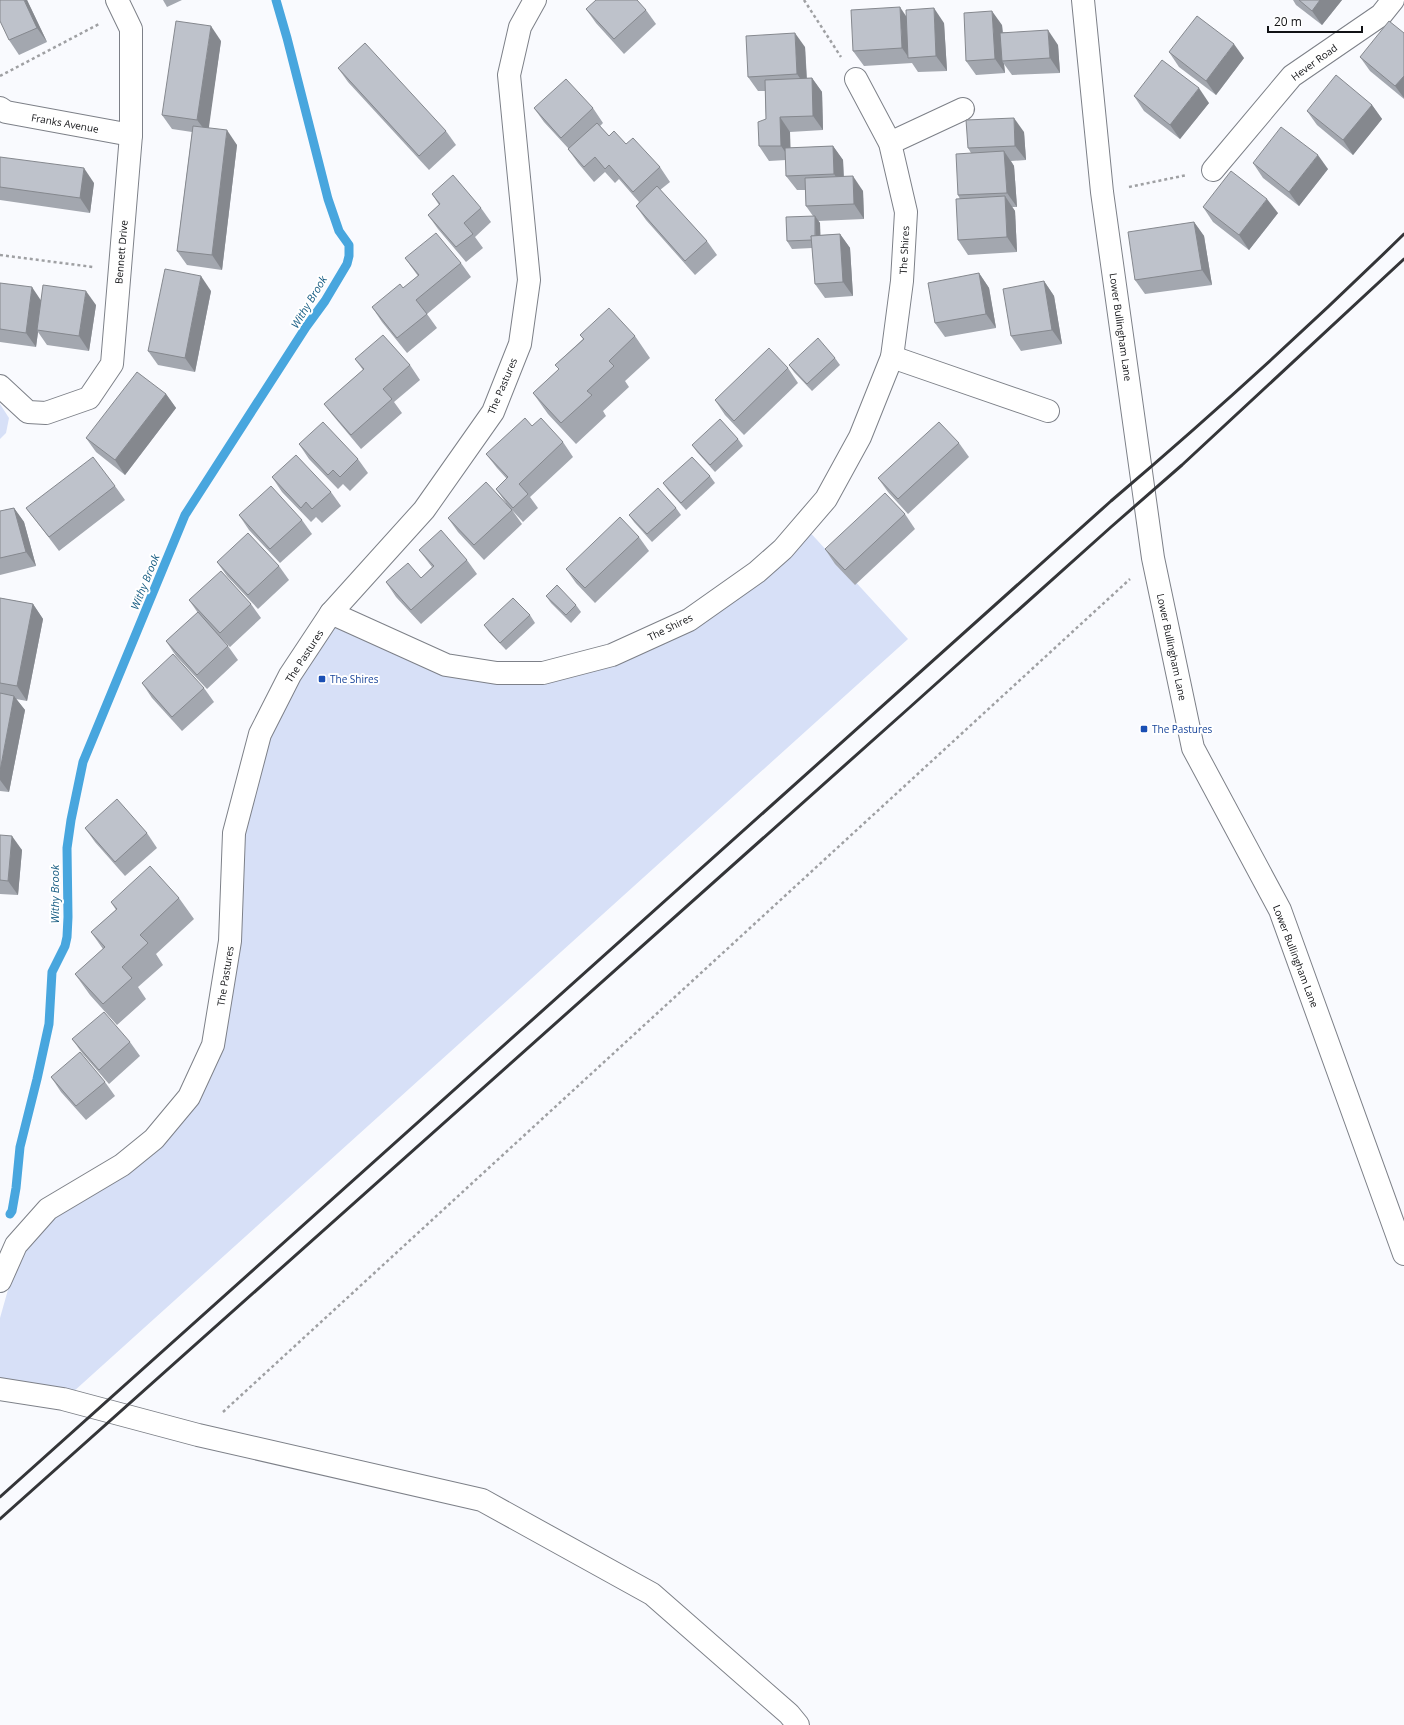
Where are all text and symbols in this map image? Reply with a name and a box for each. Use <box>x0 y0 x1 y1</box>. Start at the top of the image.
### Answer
scale bar <box>1268 8 1362 34</box>
text: 20 m <box>1274 13 1302 30</box>
street label: Hever Road <box>1288 40 1340 84</box>
street label: Franks Avenue <box>30 110 100 136</box>
street label: Bennett Drive <box>111 219 131 285</box>
street label: The Shires <box>896 225 912 275</box>
water label: Withy Brook <box>287 272 330 331</box>
street label: Lower Bullingham Lane <box>1106 272 1136 382</box>
street label: The Pastures <box>484 355 520 417</box>
water label: Withy Brook <box>127 551 163 612</box>
street label: Lower Bullingham Lane <box>1154 592 1190 702</box>
street label: The Shires <box>645 610 695 644</box>
street label: The Pastures <box>282 627 326 685</box>
place label: The Shires <box>330 672 379 686</box>
marker: The Shires <box>317 674 327 684</box>
place label: The Pastures <box>1152 722 1213 736</box>
marker: The Pastures <box>1139 724 1149 734</box>
water label: Withy Brook <box>47 864 62 923</box>
street label: Lower Bullingham Lane <box>1270 903 1322 1010</box>
street label: The Pastures <box>213 945 237 1007</box>

